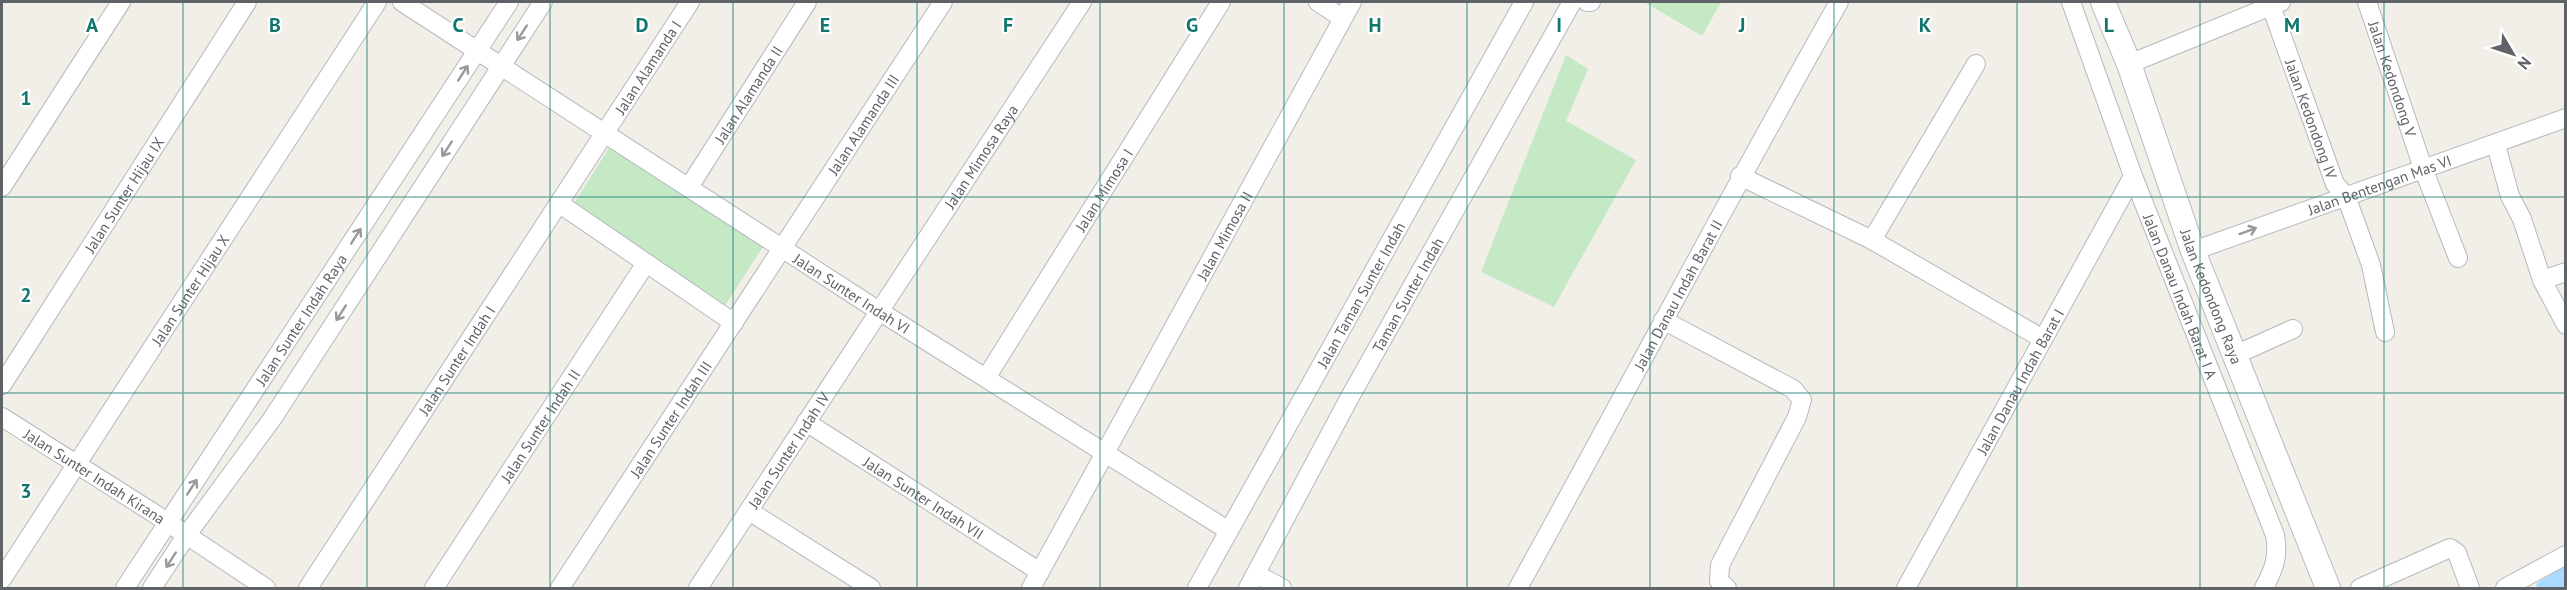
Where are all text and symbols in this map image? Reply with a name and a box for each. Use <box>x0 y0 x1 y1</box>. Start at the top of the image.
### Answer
text: A <box>86 12 99 38</box>
text: B <box>269 12 281 38</box>
text: C <box>452 12 464 38</box>
text: D <box>636 12 649 38</box>
text: E <box>820 12 830 38</box>
text: F <box>1003 12 1013 38</box>
text: G <box>1186 12 1198 38</box>
text: H <box>1368 12 1382 38</box>
text: I <box>1556 12 1562 38</box>
text: J <box>1738 12 1745 38</box>
text: K <box>1919 12 1932 38</box>
text: L <box>2104 12 2115 38</box>
text: M <box>2284 12 2300 38</box>
street label: Jalan Alamanda I <box>610 17 685 118</box>
street label: Jalan Kedondong V <box>2364 18 2421 139</box>
north arrow <box>2483 24 2543 84</box>
one-way arrow <box>516 25 529 42</box>
street label: Jalan Alamanda II <box>709 42 786 148</box>
text: N <box>2514 53 2536 74</box>
street label: Jalan Kedondong IV <box>2281 56 2342 182</box>
one-way arrow <box>457 65 469 82</box>
street label: Jalan Alamanda III <box>823 70 903 179</box>
text: 1 <box>20 85 32 111</box>
street label: Jalan Mimosa Raya <box>939 101 1022 213</box>
street label: Jalan Sunter Hijau IX <box>79 133 168 257</box>
one-way arrow <box>441 141 453 157</box>
street label: Jalan Mimosa I <box>1070 145 1137 236</box>
street label: Jalan Bentengan Mas VI <box>2304 150 2454 219</box>
street label: Jalan Mimosa II <box>1192 188 1256 284</box>
street label: Jalan Danau Indah Barat I A <box>2139 210 2222 382</box>
street label: Jalan Danau Indah Barat II <box>1629 216 1726 374</box>
street label: Jalan Taman Sunter Indah <box>1312 218 1409 372</box>
one-way arrow <box>2238 225 2257 236</box>
street label: Jalan Kedondong Raya <box>2176 226 2247 367</box>
one-way arrow <box>350 228 362 245</box>
street label: Jalan Sunter Hijau X <box>147 231 233 350</box>
street label: Taman Sunter Indah <box>1368 234 1447 355</box>
street label: Jalan Sunter Indah VI <box>789 248 914 338</box>
street label: Jalan Sunter Indah Raya <box>251 250 351 390</box>
text: 2 <box>20 282 32 308</box>
street label: Jalan Sunter Indah I <box>413 302 499 419</box>
one-way arrow <box>335 304 347 321</box>
street label: Jalan Danau Indah Barat I <box>1972 305 2068 458</box>
street label: Jalan Sunter Indah III <box>625 357 715 482</box>
street label: Jalan Sunter Indah II <box>496 365 584 486</box>
street label: Jalan Sunter Indah IV <box>743 388 834 513</box>
street label: Jalan Sunter Indah Kirana <box>20 424 169 528</box>
street label: Jalan Sunter Indah VII <box>859 451 988 543</box>
text: 3 <box>20 478 32 504</box>
one-way arrow <box>186 479 198 496</box>
one-way arrow <box>164 551 176 568</box>

